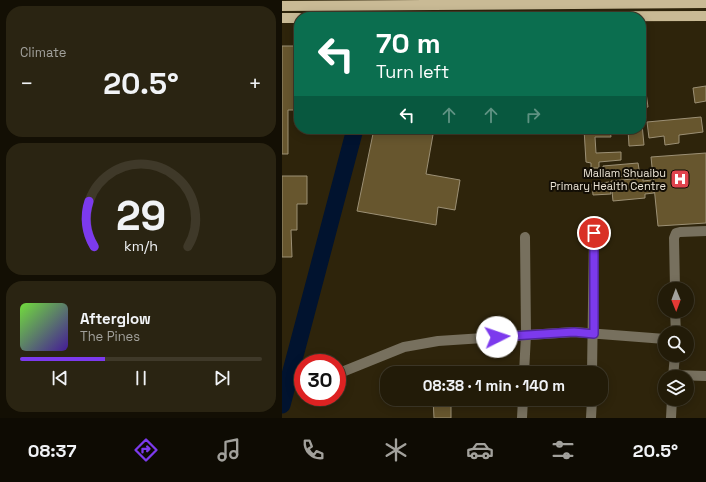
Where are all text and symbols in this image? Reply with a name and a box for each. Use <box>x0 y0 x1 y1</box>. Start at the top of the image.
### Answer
text: 70 m <box>376 25 441 61</box>
icon: left <box>310 28 362 80</box>
text: Climate <box>20 44 66 61</box>
text: Turn left <box>376 60 449 83</box>
text: 20.5° <box>103 64 179 103</box>
text: − <box>20 69 34 97</box>
text: + <box>248 69 262 97</box>
icon: left <box>396 104 418 126</box>
icon: ahead <box>438 104 460 126</box>
icon: ahead <box>480 104 502 126</box>
icon: right <box>522 104 544 126</box>
place label: Mallam Shuaibu Primary Health Centre <box>550 166 666 193</box>
hospital icon: Mallam Shuaibu Primary Health Centre <box>669 168 691 190</box>
text: 29 <box>116 189 166 242</box>
pin <box>577 216 611 250</box>
icon: arrive <box>583 222 605 244</box>
text: km/h <box>124 237 158 255</box>
north arrow <box>658 282 694 318</box>
map controls <box>658 282 694 406</box>
text: Afterglow <box>80 309 151 328</box>
position arrow <box>476 316 518 358</box>
button: search <box>658 326 694 362</box>
text: The Pines <box>80 328 140 345</box>
speed limit sign: 30 <box>294 354 346 406</box>
icon: previous <box>49 367 71 389</box>
icon: pause <box>130 367 152 389</box>
icon: next <box>211 367 233 389</box>
button: layers <box>658 370 694 406</box>
text: 08:38 · 1 min · 140 m <box>423 376 565 395</box>
icon: directions <box>132 436 160 464</box>
icon: music <box>215 436 243 464</box>
icon: phone <box>299 436 327 464</box>
icon: climate <box>382 436 410 464</box>
icon: car <box>466 436 494 464</box>
icon: filters <box>549 436 577 464</box>
text: 08:37 <box>28 439 76 462</box>
text: 20.5° <box>633 439 678 462</box>

